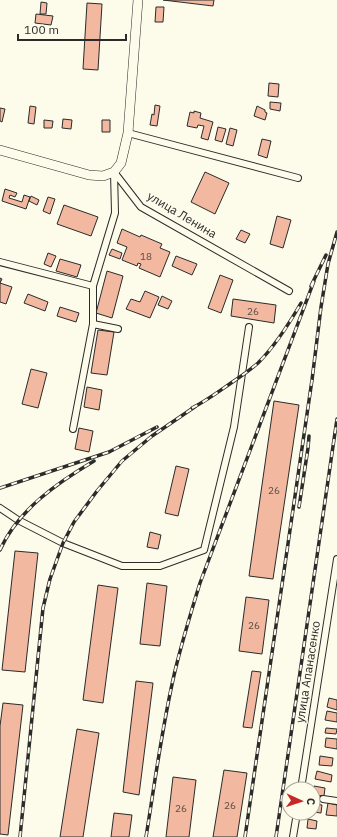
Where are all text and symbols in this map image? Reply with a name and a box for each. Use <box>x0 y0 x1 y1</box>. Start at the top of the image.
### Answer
scale bar <box>18 16 126 42</box>
text: 100 m <box>24 22 59 37</box>
street label: улица Ленина <box>145 188 220 242</box>
house number: 18 <box>140 250 152 263</box>
house number: 26 <box>247 305 259 318</box>
house number: 26 <box>268 484 280 497</box>
house number: 26 <box>248 619 260 632</box>
street label: улица Апанасенко <box>292 619 323 724</box>
north arrow <box>281 781 321 821</box>
text: С <box>304 798 318 805</box>
house number: 26 <box>224 799 236 812</box>
house number: 26 <box>175 802 187 815</box>

